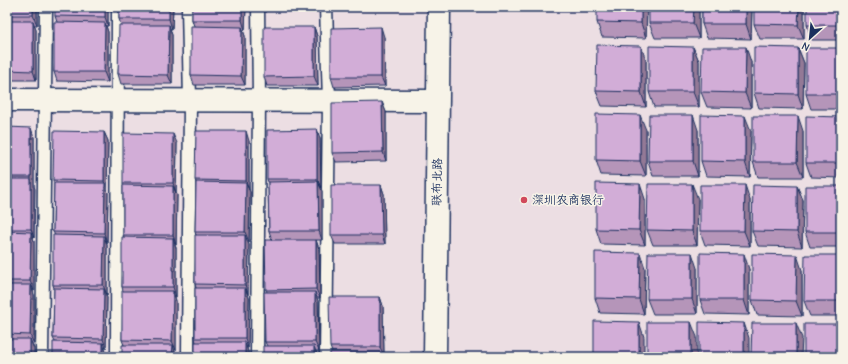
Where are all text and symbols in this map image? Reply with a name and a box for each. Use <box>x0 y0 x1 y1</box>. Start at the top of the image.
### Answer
north arrow <box>790 18 830 58</box>
text: N <box>800 39 812 54</box>
street label: 联布北路 <box>430 158 444 206</box>
place label: 深圳农商银行 <box>532 193 604 207</box>
marker: 深圳农商银行 <box>519 195 529 205</box>

